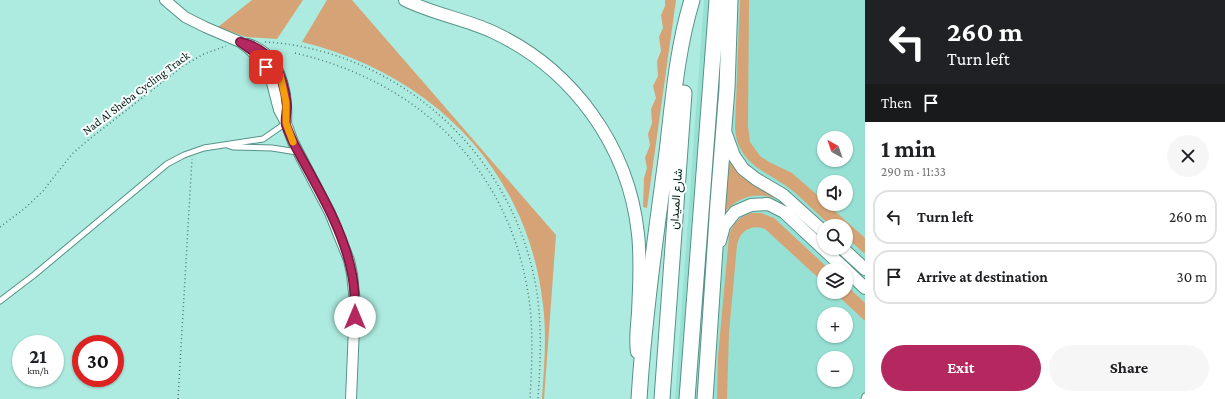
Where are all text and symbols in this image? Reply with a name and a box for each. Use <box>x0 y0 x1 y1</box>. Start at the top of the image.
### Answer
icon: left <box>881 16 933 68</box>
text: 260 m <box>947 16 1023 47</box>
street label: Nad Al Sheba Cycling Track <box>80 48 192 138</box>
text: Turn left <box>947 49 1010 69</box>
pin <box>249 50 283 84</box>
icon: arrive <box>255 56 277 78</box>
icon: arrive <box>920 92 942 114</box>
text: Then <box>881 95 912 111</box>
north arrow <box>817 131 853 167</box>
map controls <box>817 131 853 387</box>
text: 1 min <box>881 135 936 162</box>
button: close <box>1167 135 1209 177</box>
text: 290 m · 11:33 <box>881 164 946 179</box>
street label: شارع الميدان <box>667 168 687 230</box>
button: sound <box>817 175 853 211</box>
icon: left <box>883 206 905 228</box>
text: Turn left <box>917 209 973 225</box>
text: 260 m <box>1169 209 1207 225</box>
button: search <box>817 219 853 255</box>
button: layers <box>817 263 853 299</box>
icon: arrive <box>883 266 905 288</box>
text: Arrive at destination <box>917 269 1048 285</box>
text: 30 m <box>1177 269 1207 285</box>
position arrow <box>334 296 376 338</box>
button: + <box>817 307 853 343</box>
speed limit sign: 30 <box>72 335 124 387</box>
text: 21 <box>29 345 47 367</box>
button: Exit <box>881 345 1041 391</box>
button: Share <box>1049 345 1209 391</box>
button: − <box>817 351 853 387</box>
text: km/h <box>27 365 49 376</box>

